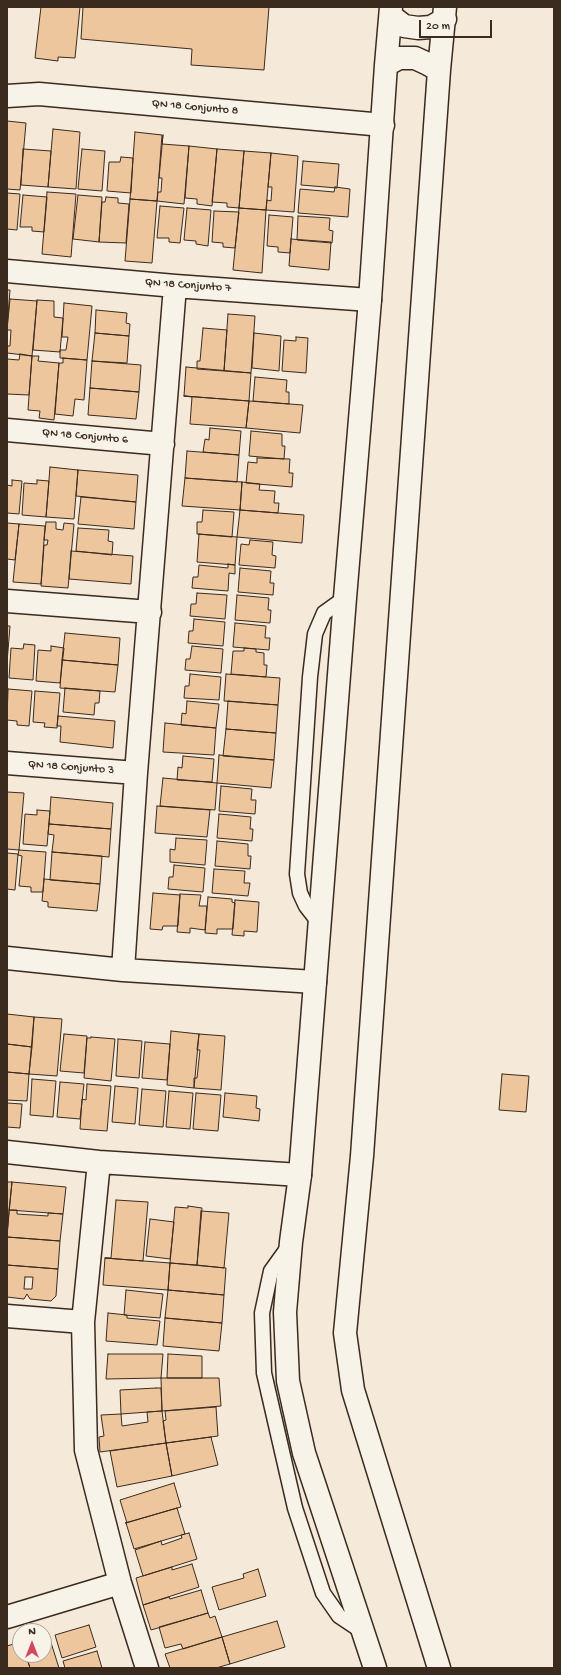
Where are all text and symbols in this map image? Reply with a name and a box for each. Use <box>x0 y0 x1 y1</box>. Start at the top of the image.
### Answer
scale bar <box>421 12 494 38</box>
text: 20 m <box>426 20 450 34</box>
street label: QN 18 Conjunto 8 <box>151 97 239 119</box>
street label: QN 18 Conjunto 7 <box>144 276 232 296</box>
street label: QN 18 Conjunto 6 <box>41 426 129 448</box>
street label: QN 18 Conjunto 3 <box>27 758 115 778</box>
north arrow <box>12 1623 52 1663</box>
text: N <box>28 1626 36 1638</box>

